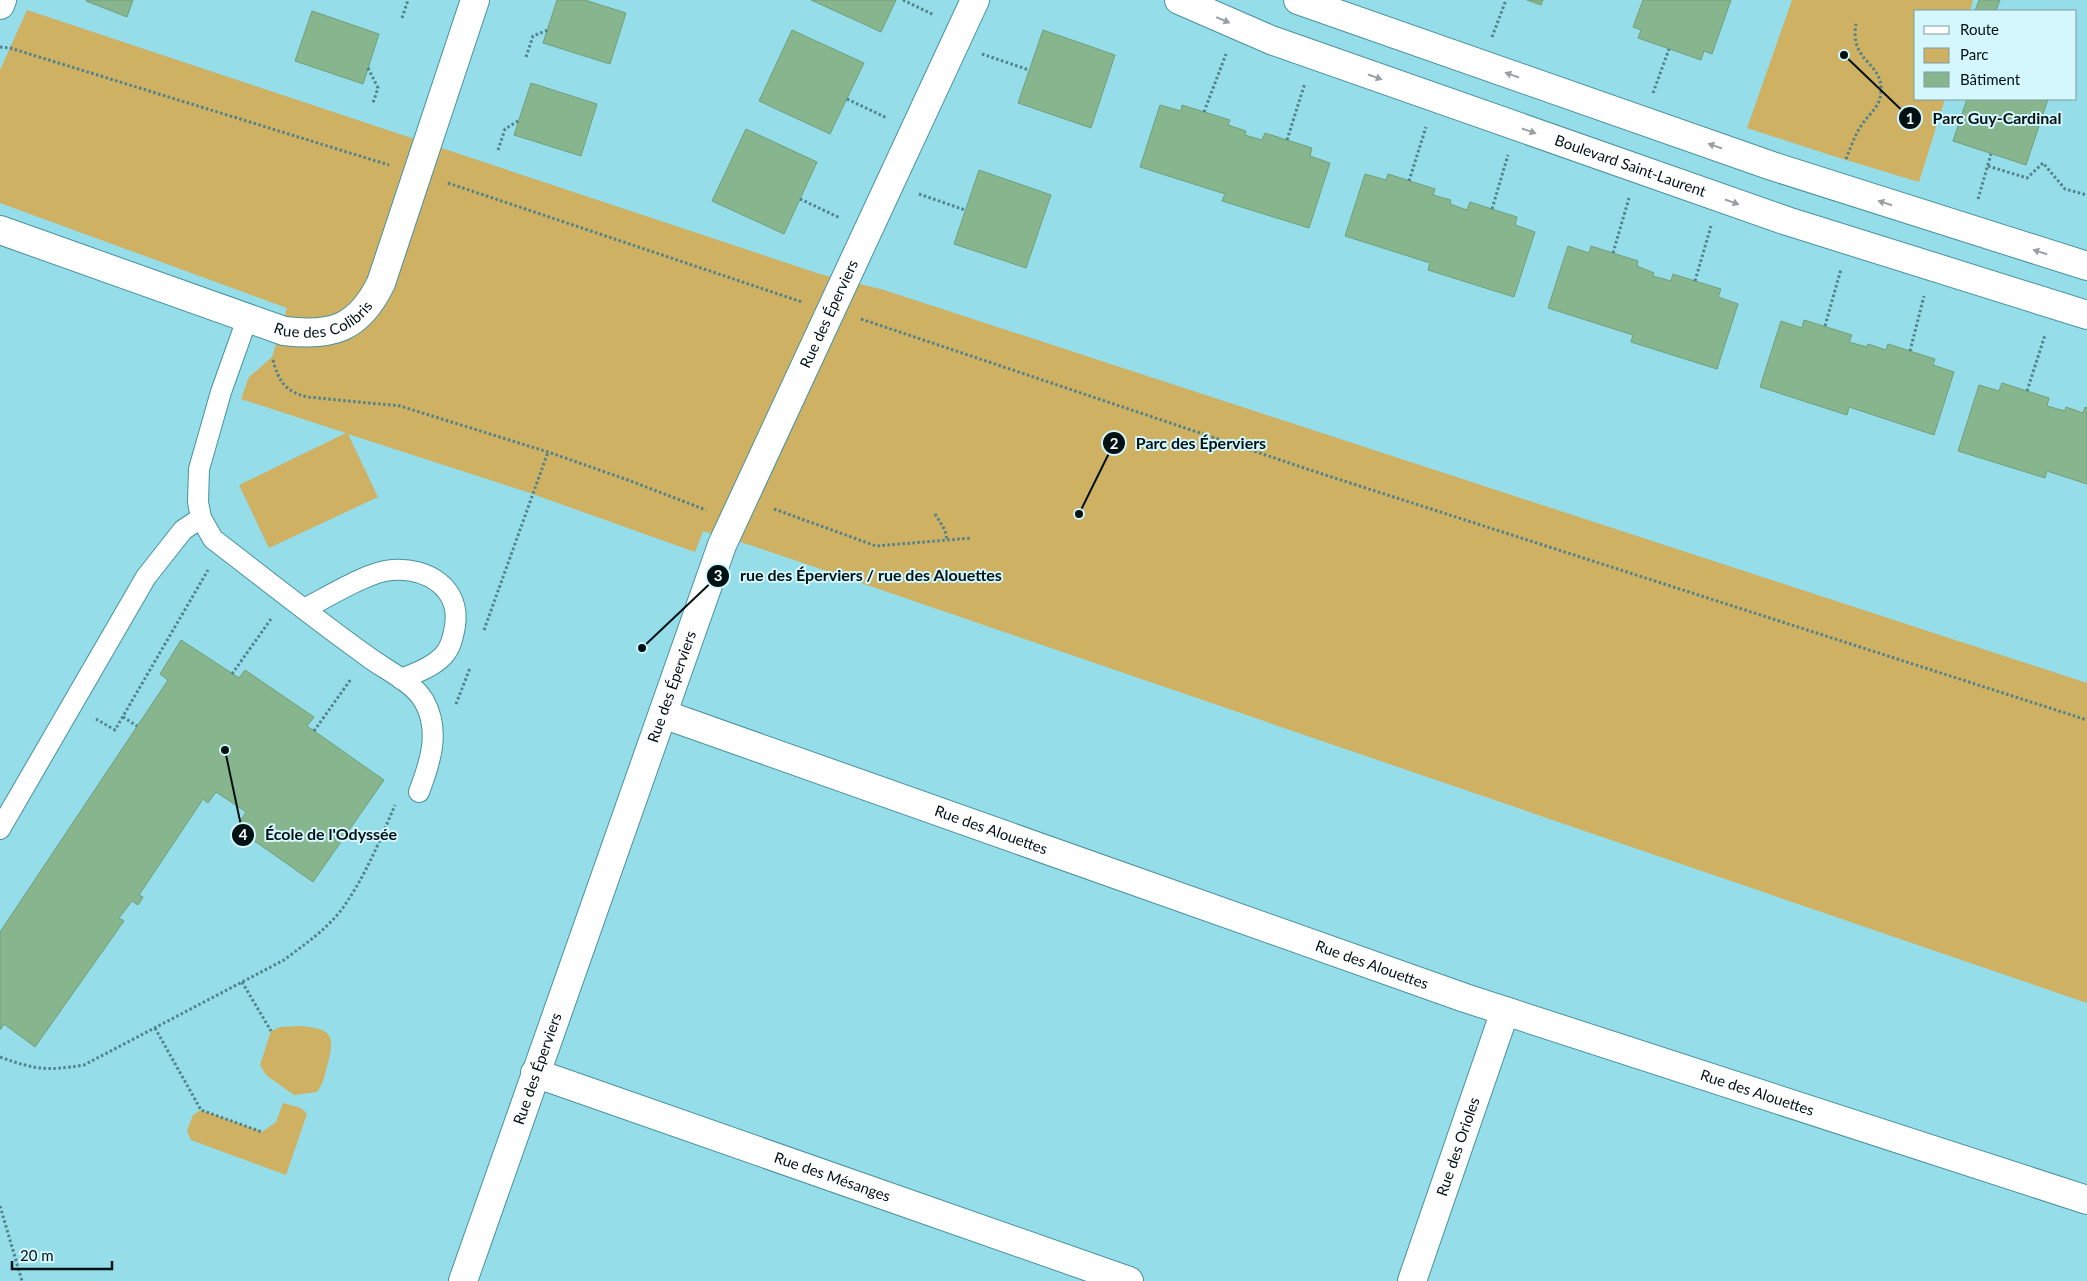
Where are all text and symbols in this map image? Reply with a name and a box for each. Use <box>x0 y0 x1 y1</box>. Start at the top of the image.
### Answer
legend <box>1914 10 2077 100</box>
one-way arrow <box>1216 16 1230 24</box>
text: Route <box>1960 20 1999 38</box>
text: Parc <box>1960 45 1989 63</box>
text: Bâtiment <box>1960 70 2021 88</box>
one-way arrow <box>1504 71 1519 78</box>
one-way arrow <box>1368 74 1383 81</box>
callout: Parc Guy-Cardinal <box>1898 103 2071 134</box>
text: Parc Guy-Cardinal <box>1933 108 2061 127</box>
text: 1 <box>1906 109 1914 127</box>
one-way arrow <box>1522 127 1537 135</box>
street label: Boulevard Saint-Laurent <box>1553 130 1709 200</box>
one-way arrow <box>1707 142 1722 150</box>
one-way arrow <box>1724 199 1739 206</box>
one-way arrow <box>1878 199 1893 207</box>
one-way arrow <box>2033 247 2048 255</box>
street label: Rue des Éperviers <box>795 256 861 371</box>
street label: Rue des Colibris <box>272 297 376 341</box>
callout: Parc des Éperviers <box>1101 428 1276 459</box>
text: Parc des Éperviers <box>1136 433 1266 452</box>
text: 2 <box>1110 434 1119 452</box>
callout: rue des Éperviers / rue des Alouettes <box>705 560 1012 591</box>
text: rue des Éperviers / rue des Alouettes <box>740 565 1002 584</box>
text: 3 <box>714 566 722 584</box>
street label: Rue des Éperviers <box>643 628 699 745</box>
street label: Rue des Alouettes <box>933 801 1050 857</box>
callout: École de l'Odyssée <box>230 819 407 850</box>
text: École de l'Odyssée <box>265 824 398 843</box>
text: 4 <box>239 825 248 843</box>
street label: Rue des Alouettes <box>1313 936 1431 992</box>
street label: Rue des Éperviers <box>509 1010 565 1127</box>
street label: Rue des Alouettes <box>1698 1065 1817 1119</box>
street label: Rue des Orioles <box>1432 1095 1483 1198</box>
street label: Rue des Mésanges <box>772 1148 893 1205</box>
scale bar <box>12 1238 112 1270</box>
text: 20 m <box>20 1246 54 1264</box>

